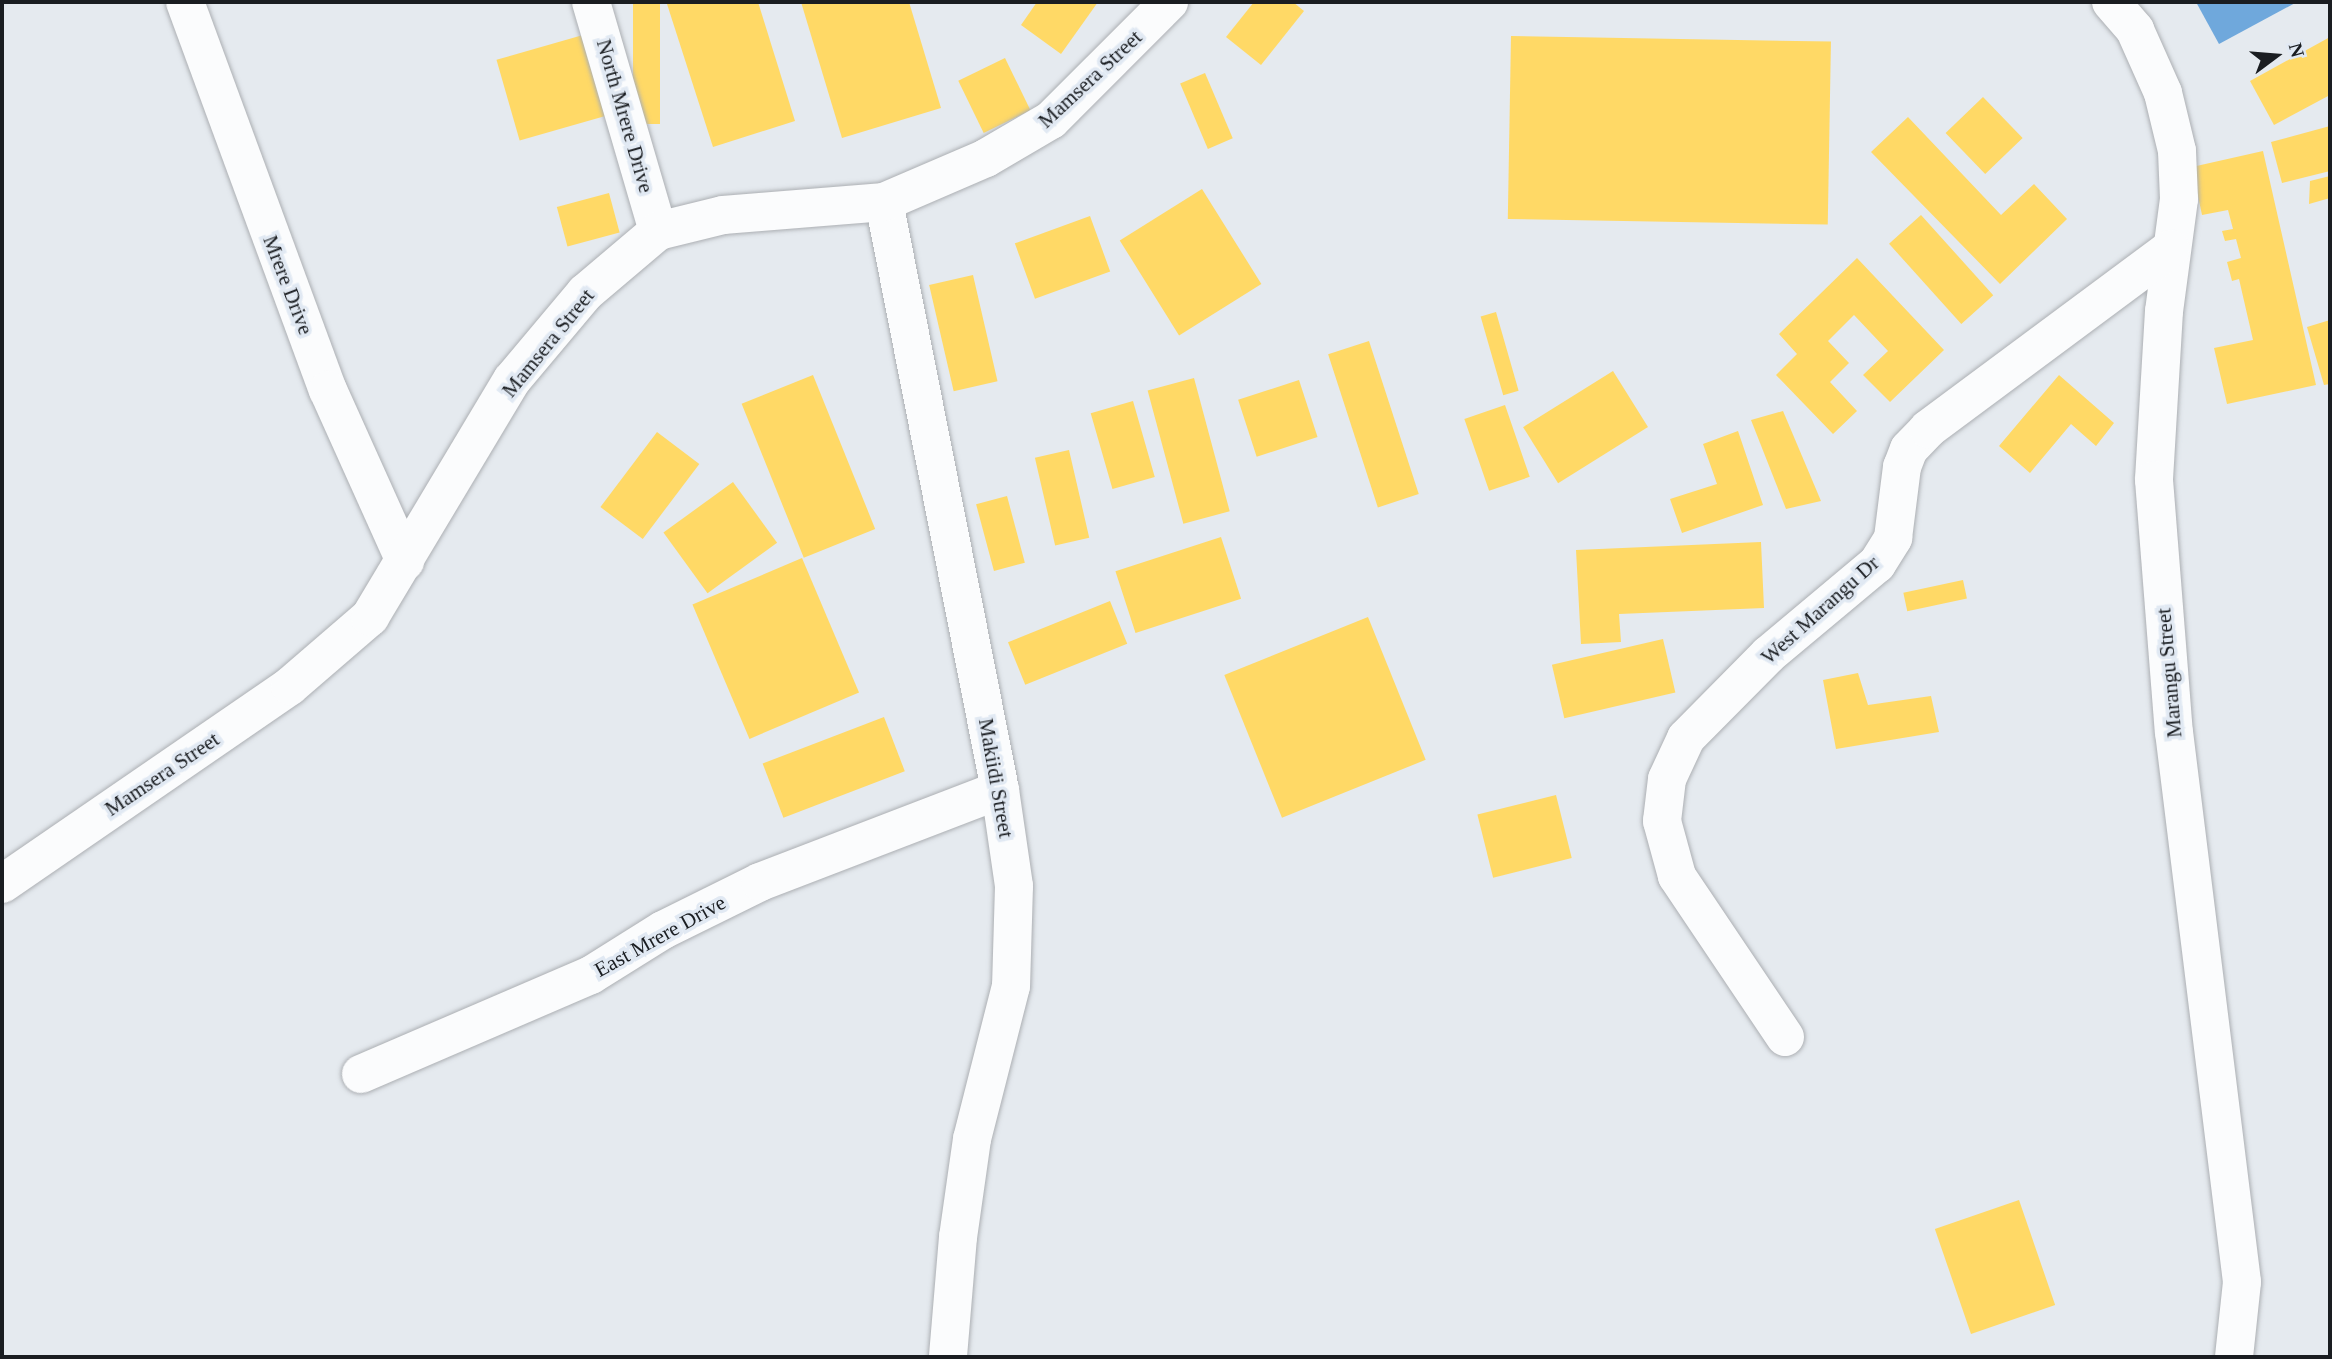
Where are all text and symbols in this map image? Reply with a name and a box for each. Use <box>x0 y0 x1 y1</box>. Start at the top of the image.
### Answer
north arrow <box>2241 21 2311 91</box>
street label: Mamsera Street <box>1033 25 1147 133</box>
street label: North Mrere Drive <box>591 36 659 196</box>
text: N <box>2285 41 2309 60</box>
street label: Mrere Drive <box>258 232 318 338</box>
street label: Mamsera Street <box>497 284 599 402</box>
street label: West Marangu Dr <box>1756 550 1884 670</box>
street label: Marangu Street <box>2151 607 2187 739</box>
street label: Makiidi Street <box>973 716 1019 840</box>
street label: Mamsera Street <box>100 727 224 821</box>
street label: East Mrere Drive <box>590 890 730 982</box>

